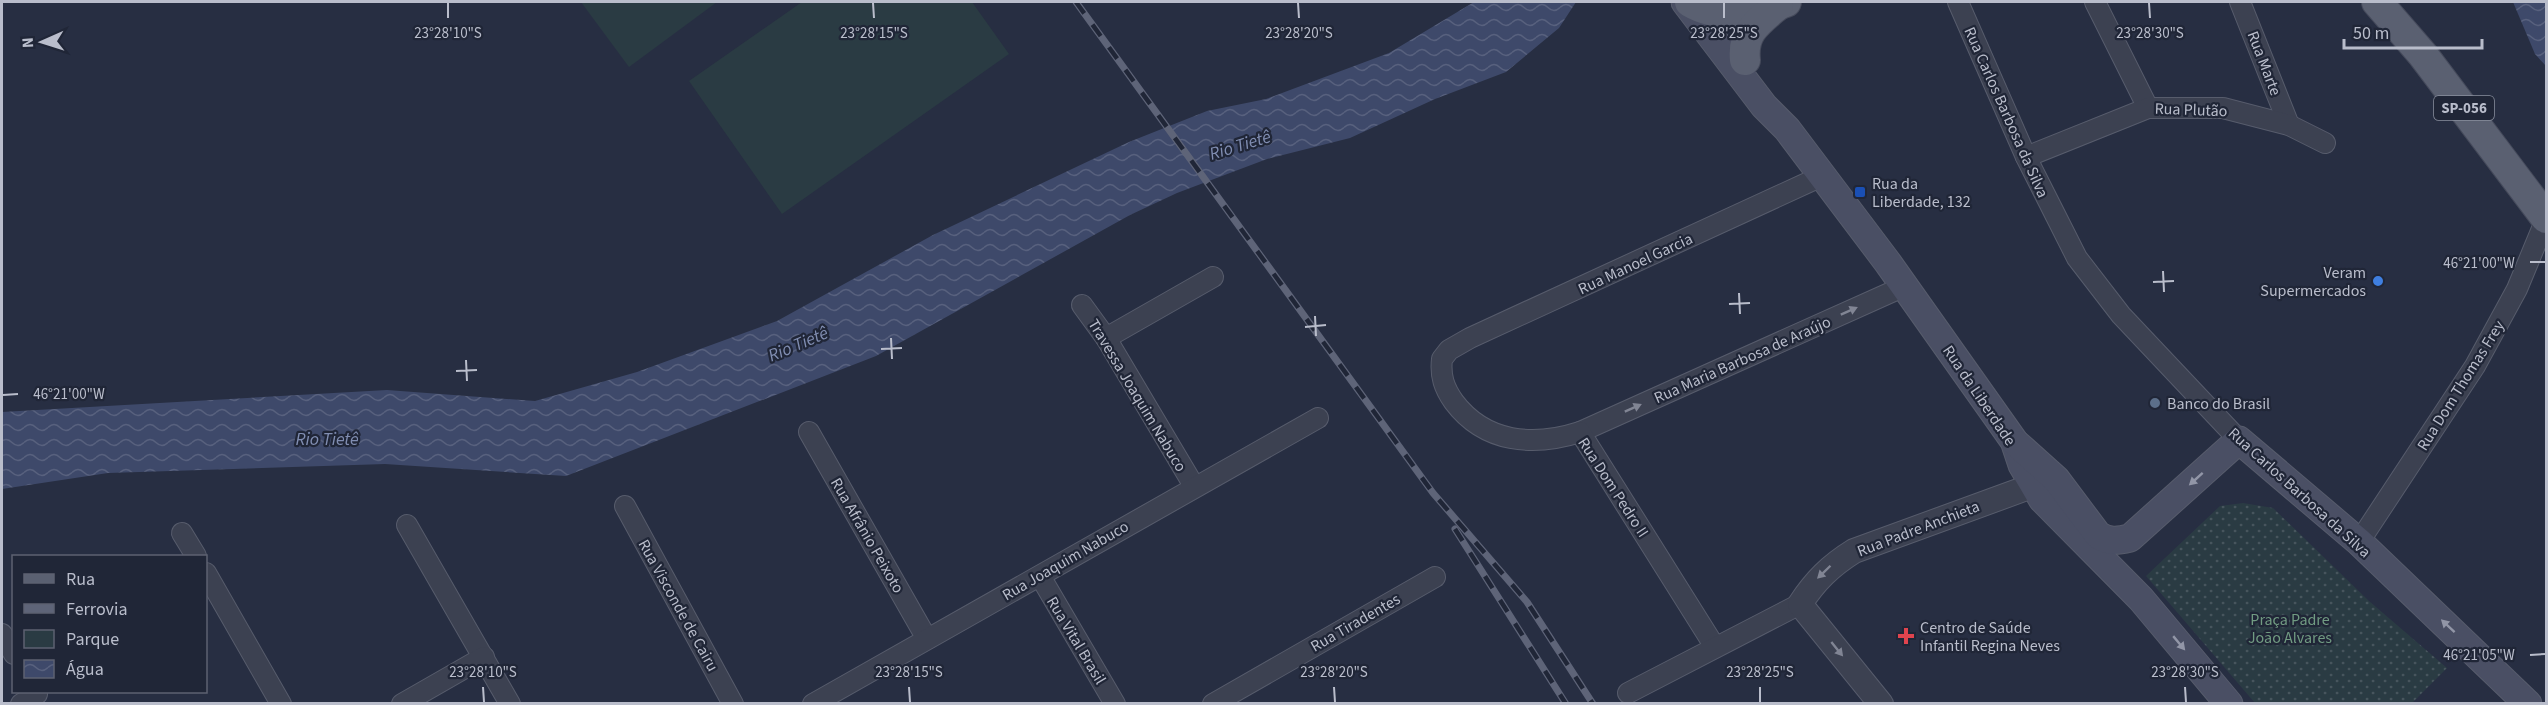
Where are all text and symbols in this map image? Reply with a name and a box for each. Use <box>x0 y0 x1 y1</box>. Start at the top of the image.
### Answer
north arrow <box>12 12 72 72</box>
scale bar <box>2344 12 2482 50</box>
text: 50 m <box>2353 21 2389 46</box>
text: 23°28'10"S <box>414 23 482 44</box>
text: 23°28'15"S <box>840 23 908 44</box>
text: 23°28'20"S <box>1265 23 1333 44</box>
text: 23°28'25"S <box>1690 23 1758 44</box>
text: 23°28'30"S <box>2116 23 2184 44</box>
street label: Rua Carlos Barbosa da Silva <box>1958 24 2054 201</box>
street label: Rua Marte <box>2242 28 2286 99</box>
text: N <box>17 37 39 49</box>
road number: SP-056 <box>2434 96 2494 120</box>
street label: Rua Plutão <box>2154 98 2228 122</box>
water label: Rio Tietê <box>1206 124 1274 167</box>
place label: Rua da Liberdade, 132 <box>1872 173 1971 213</box>
marker: Rua da Liberdade, 132 <box>1853 185 1867 199</box>
street label: Rua Manoel Garcia <box>1575 228 1696 300</box>
text: 46°21'00"W <box>2443 253 2515 274</box>
place label: Veram Supermercados <box>2260 262 2366 302</box>
marker: Veram Supermercados <box>2371 274 2385 288</box>
one-way arrow <box>1841 307 1858 316</box>
street label: Rua Maria Barbosa de Araújo <box>1651 311 1834 409</box>
street label: Travessa Joaquim Nabuco <box>1083 315 1192 476</box>
street label: Rua Dom Thomas Frey <box>2412 316 2510 455</box>
water label: Rio Tietê <box>764 320 832 368</box>
street label: Rua da Liberdade <box>1937 341 2021 450</box>
text: 46°21'00"W <box>33 384 105 405</box>
place label: Banco do Brasil <box>2167 393 2270 415</box>
marker: Banco do Brasil <box>2148 396 2162 410</box>
one-way arrow <box>1624 403 1642 413</box>
street label: Rua Carlos Barbosa da Silva <box>2223 423 2375 563</box>
water label: Rio Tietê <box>295 427 359 452</box>
street label: Rua Dom Pedro II <box>1573 433 1654 542</box>
one-way arrow <box>2188 472 2203 486</box>
street label: Rua Afrânio Peixoto <box>825 474 909 597</box>
street label: Rua Padre Anchieta <box>1854 496 1983 562</box>
street label: Rua Joaquim Nabuco <box>998 516 1133 606</box>
street label: Rua Visconde de Cairu <box>633 536 724 675</box>
legend <box>12 555 207 693</box>
one-way arrow <box>1817 565 1832 579</box>
text: Rua <box>66 567 95 592</box>
street label: Rua Tiradentes <box>1307 588 1405 657</box>
street label: Rua Vital Brasil <box>1041 592 1111 689</box>
text: Ferrovia <box>66 597 127 622</box>
park label: Praça Padre João Alvares <box>2248 609 2332 649</box>
place label: Centro de Saúde Infantil Regina Neves <box>1920 617 2060 657</box>
one-way arrow <box>2440 619 2455 633</box>
text: Parque <box>66 627 119 652</box>
marker: Centro de Saúde Infantil Regina Neves <box>1897 627 1915 645</box>
one-way arrow <box>2172 635 2185 651</box>
one-way arrow <box>1830 641 1843 657</box>
text: 46°21'05"W <box>2443 645 2515 666</box>
text: Água <box>66 657 104 682</box>
text: 23°28'10"S <box>449 662 517 683</box>
text: 23°28'15"S <box>875 662 943 683</box>
text: 23°28'20"S <box>1300 662 1368 683</box>
text: 23°28'25"S <box>1726 662 1794 683</box>
text: 23°28'30"S <box>2151 662 2219 683</box>

